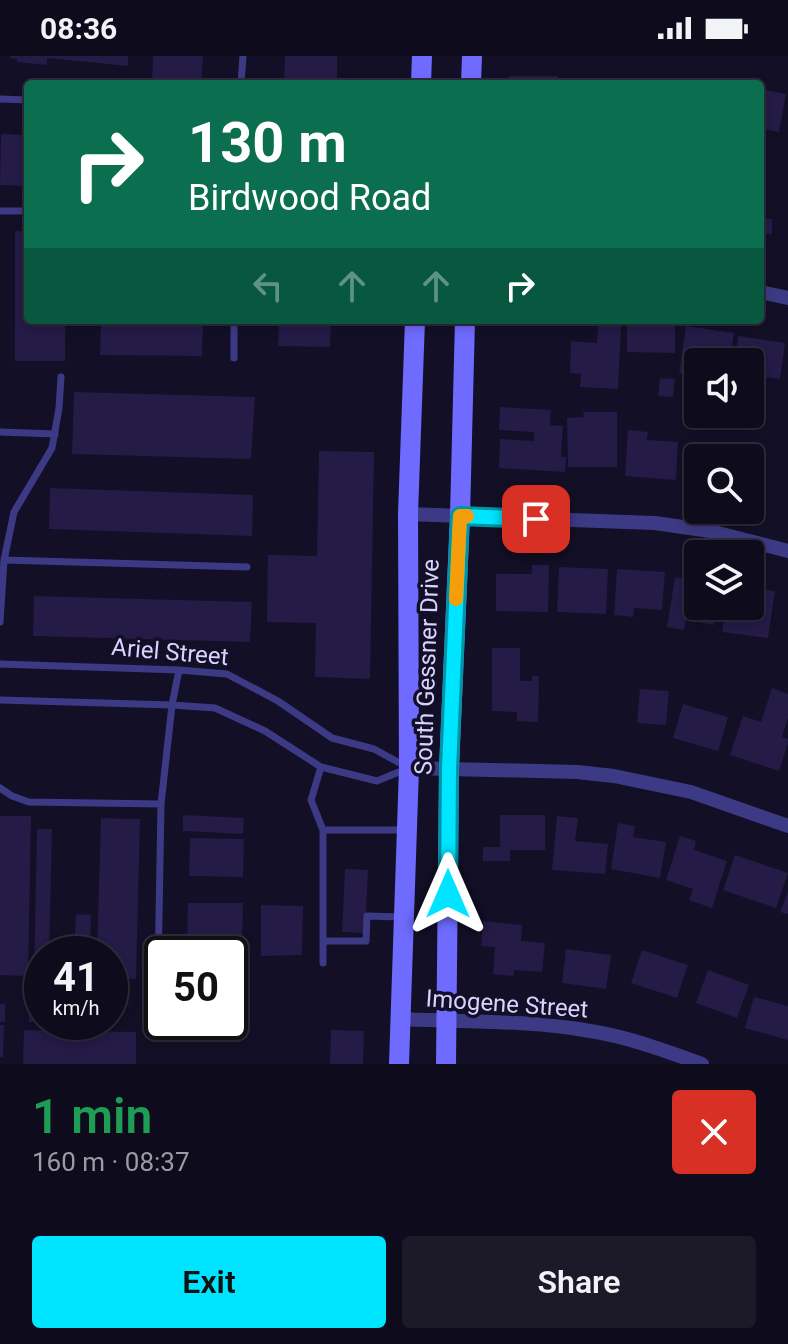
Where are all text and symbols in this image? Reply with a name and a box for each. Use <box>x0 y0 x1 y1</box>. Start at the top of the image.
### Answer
text: 08:36 <box>40 11 117 46</box>
text: 130 m <box>188 110 347 176</box>
icon: right <box>56 112 160 216</box>
text: Birdwood Road <box>188 177 431 219</box>
icon: left <box>246 264 290 308</box>
icon: ahead <box>330 264 374 308</box>
icon: ahead <box>414 264 458 308</box>
icon: right <box>498 264 542 308</box>
map controls <box>684 348 764 620</box>
button: sound <box>684 348 764 428</box>
button: search <box>684 444 764 524</box>
pin <box>502 485 570 553</box>
icon: arrive <box>514 497 558 541</box>
button: layers <box>684 540 764 620</box>
street label: South Gessner Drive <box>409 559 445 775</box>
street label: Ariel Street <box>110 633 230 671</box>
position arrow <box>406 852 490 936</box>
speed limit sign: 50 <box>144 936 248 1040</box>
text: 41 <box>53 954 99 1001</box>
street label: Imogene Street <box>425 984 589 1024</box>
text: km/h <box>53 996 99 1020</box>
text: 1 min <box>32 1088 152 1145</box>
button: close <box>672 1090 756 1174</box>
text: 160 m · 08:37 <box>32 1147 190 1177</box>
button: Exit <box>32 1236 386 1328</box>
button: Share <box>402 1236 756 1328</box>

